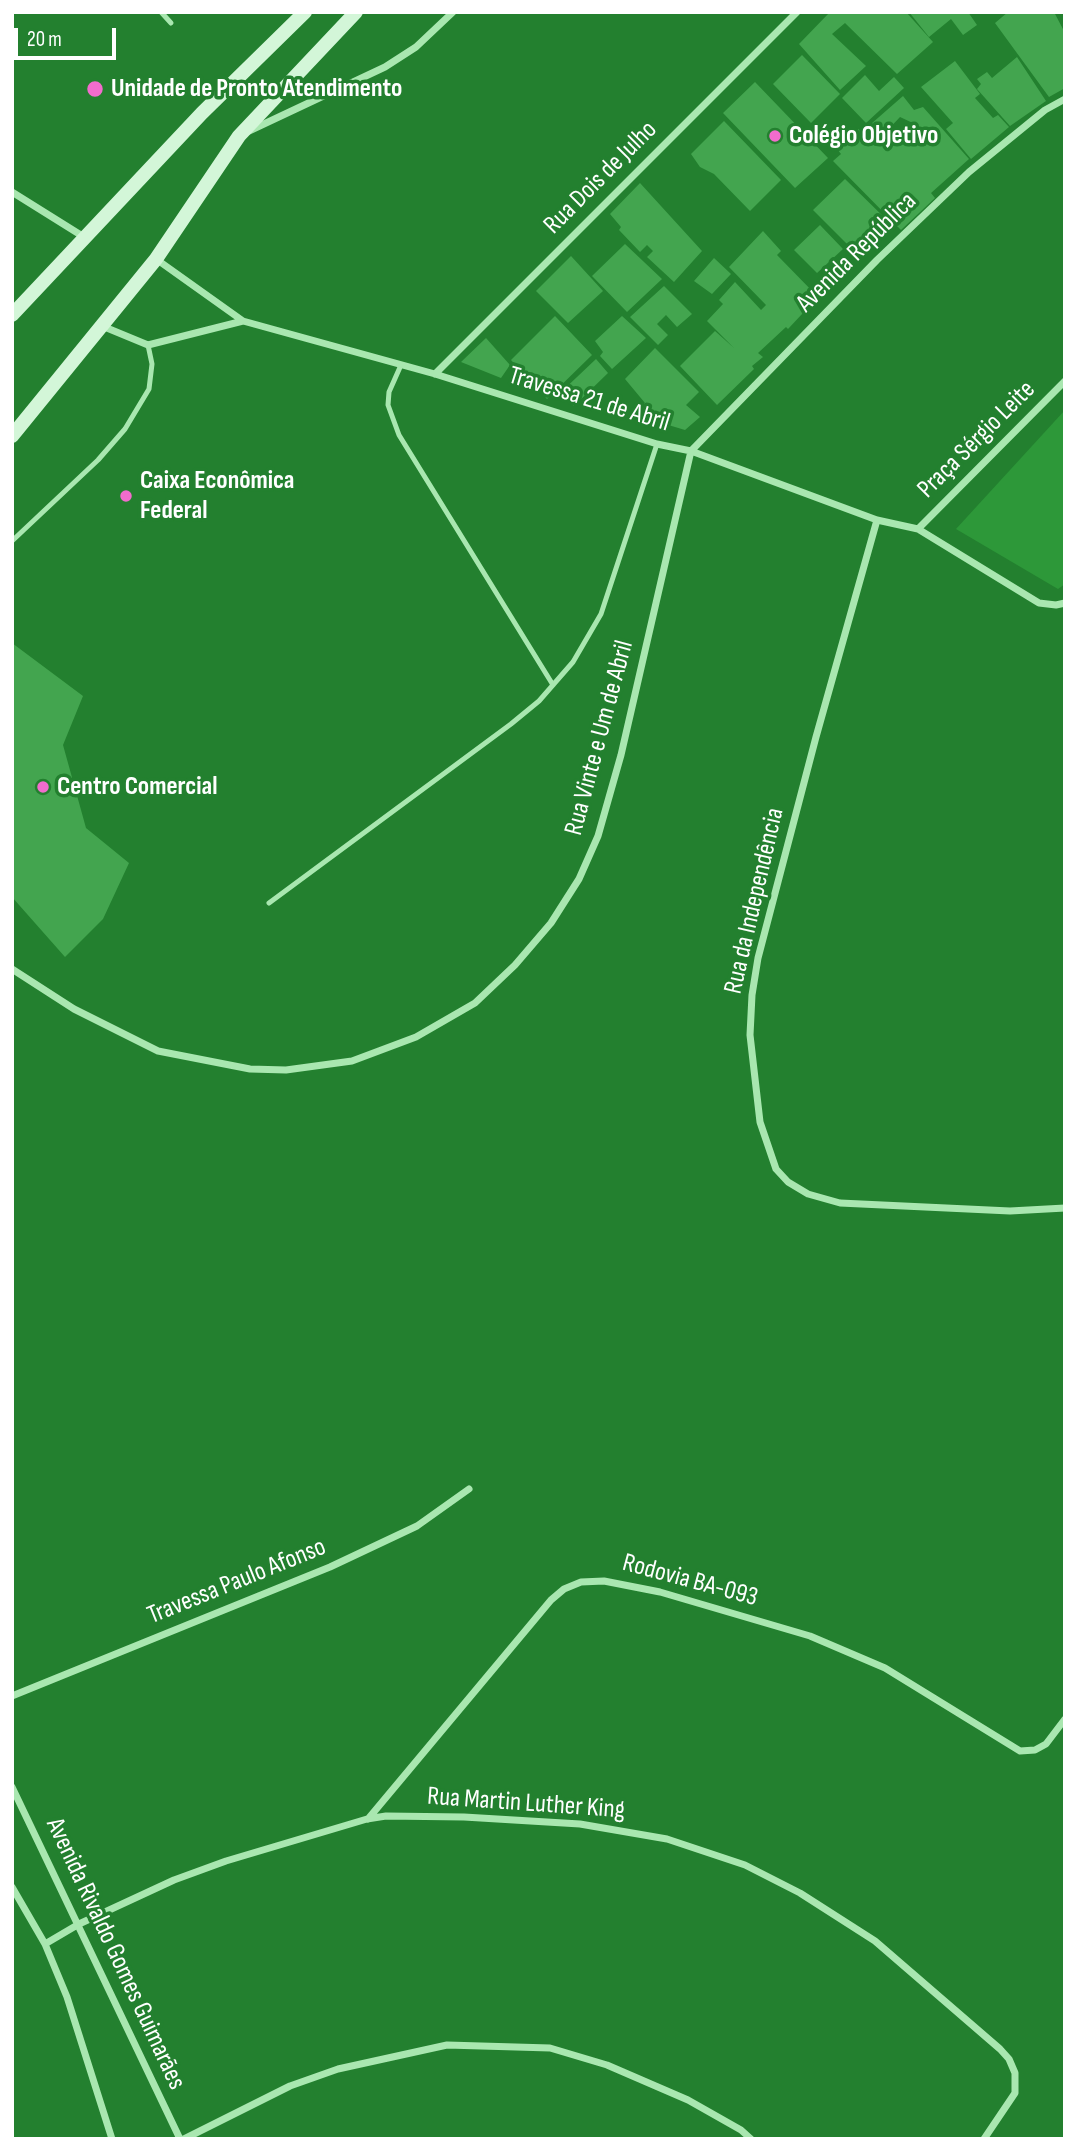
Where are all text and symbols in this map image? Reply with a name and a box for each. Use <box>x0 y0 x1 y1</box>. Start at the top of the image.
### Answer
scale bar <box>18 14 119 58</box>
text: 20 m <box>27 27 62 52</box>
place label: Unidade de Pronto Atendimento <box>111 73 402 105</box>
marker: Unidade de Pronto Atendimento <box>85 79 105 99</box>
street label: Rua Dois de Julho <box>538 115 664 241</box>
place label: Colégio Objetivo <box>789 120 938 152</box>
marker: Colégio Objetivo <box>767 128 783 144</box>
street label: Avenida República <box>790 186 924 320</box>
street label: Travessa 21 de Abril <box>505 361 673 439</box>
street label: Praça Sérgio Leite <box>912 375 1042 505</box>
place label: Caixa Econômica Federal <box>140 465 294 526</box>
marker: Caixa Econômica Federal <box>118 488 134 504</box>
street label: Rua Vinte e Um de Abril <box>559 637 641 839</box>
place label: Centro Comercial <box>57 771 217 803</box>
marker: Centro Comercial <box>35 779 51 795</box>
street label: Rua da Independência <box>718 805 792 997</box>
street label: Travessa Paulo Afonso <box>143 1532 331 1632</box>
street label: Rodovia BA-093 <box>619 1548 761 1614</box>
street label: Rua Martin Luther King <box>426 1782 626 1826</box>
street label: Avenida Rivaldo Gomes Guimarães <box>38 1813 192 2095</box>

